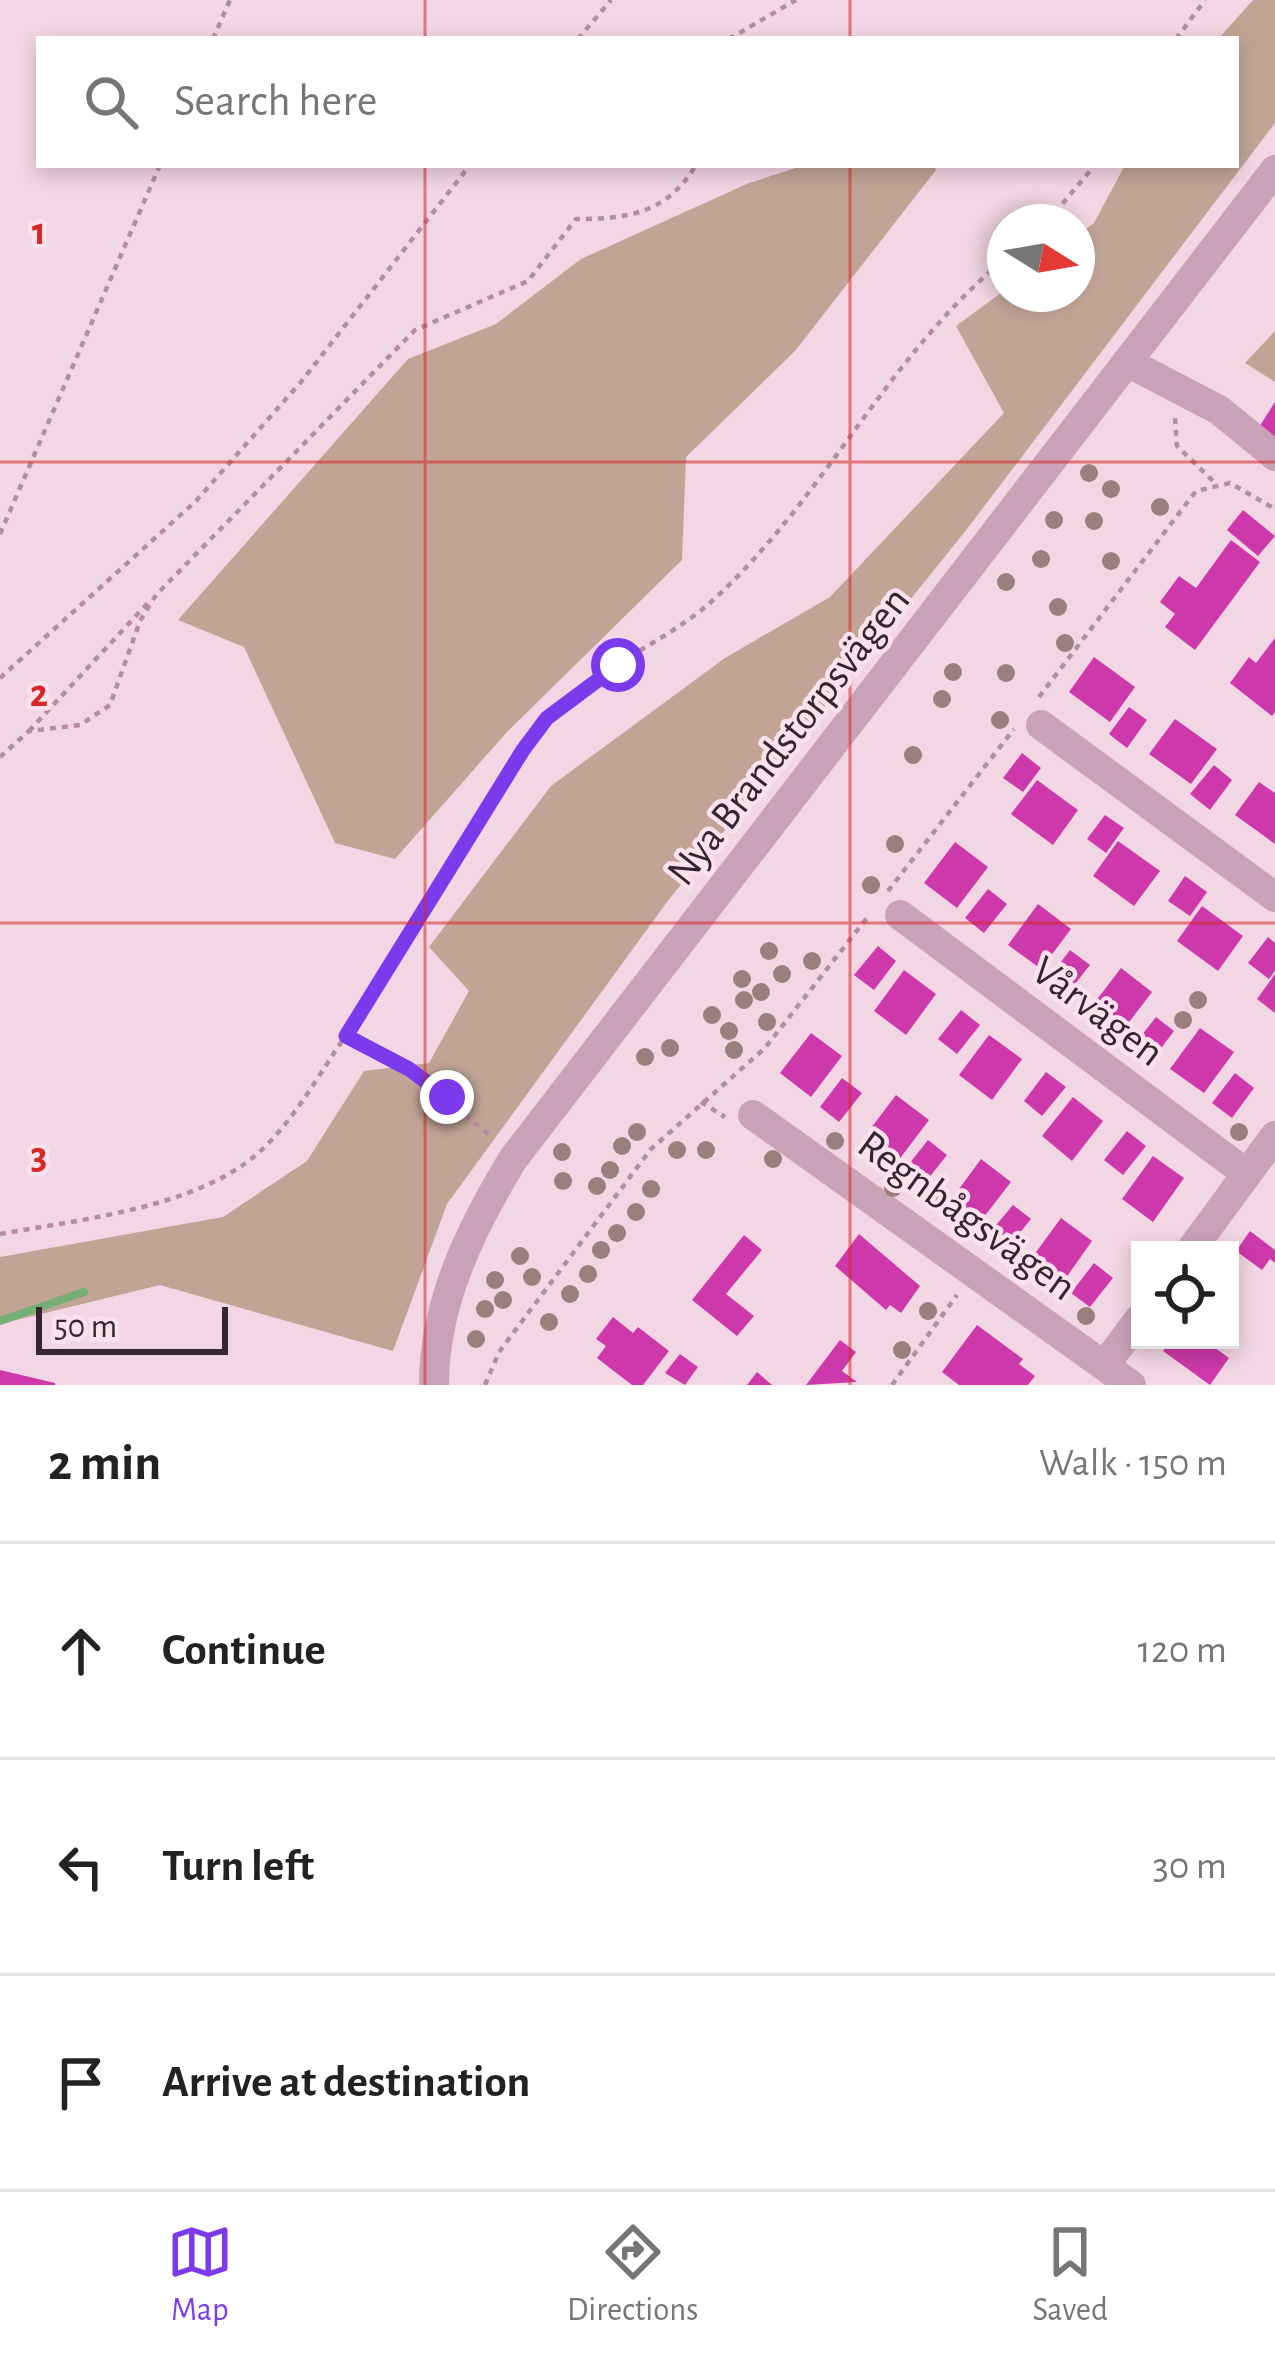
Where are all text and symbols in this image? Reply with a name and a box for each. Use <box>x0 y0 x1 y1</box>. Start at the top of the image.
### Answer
search box <box>36 36 1239 168</box>
icon: search <box>78 69 144 135</box>
text: Search here <box>174 79 377 124</box>
north arrow <box>987 204 1095 312</box>
text: 1 <box>32 213 46 252</box>
street label: Nya Brandstorpsvägen <box>659 579 918 893</box>
route start <box>591 638 645 692</box>
text: 2 <box>30 675 48 714</box>
street label: Vårvägen <box>1024 949 1171 1074</box>
route end <box>420 1070 474 1124</box>
street label: Regnbågsvägen <box>850 1123 1083 1308</box>
text: 3 <box>31 1137 47 1176</box>
map controls <box>1131 1241 1239 1349</box>
button: locate <box>1131 1241 1239 1349</box>
scale bar <box>36 1301 228 1354</box>
text: 50 m <box>54 1311 117 1344</box>
text: 2 min <box>48 1438 161 1489</box>
text: Walk · 150 m <box>1039 1444 1227 1483</box>
icon: ahead <box>48 1618 114 1684</box>
text: Continue <box>162 1628 326 1673</box>
text: 120 m <box>1138 1631 1227 1670</box>
icon: left <box>48 1834 114 1900</box>
text: Turn left <box>162 1844 314 1889</box>
text: 30 m <box>1153 1847 1227 1886</box>
icon: arrive <box>48 2050 114 2116</box>
text: Arrive at destination <box>162 2060 530 2105</box>
tab: Map <box>167 2219 233 2331</box>
tab: Directions <box>567 2219 698 2331</box>
tab: Saved <box>1032 2219 1108 2331</box>

